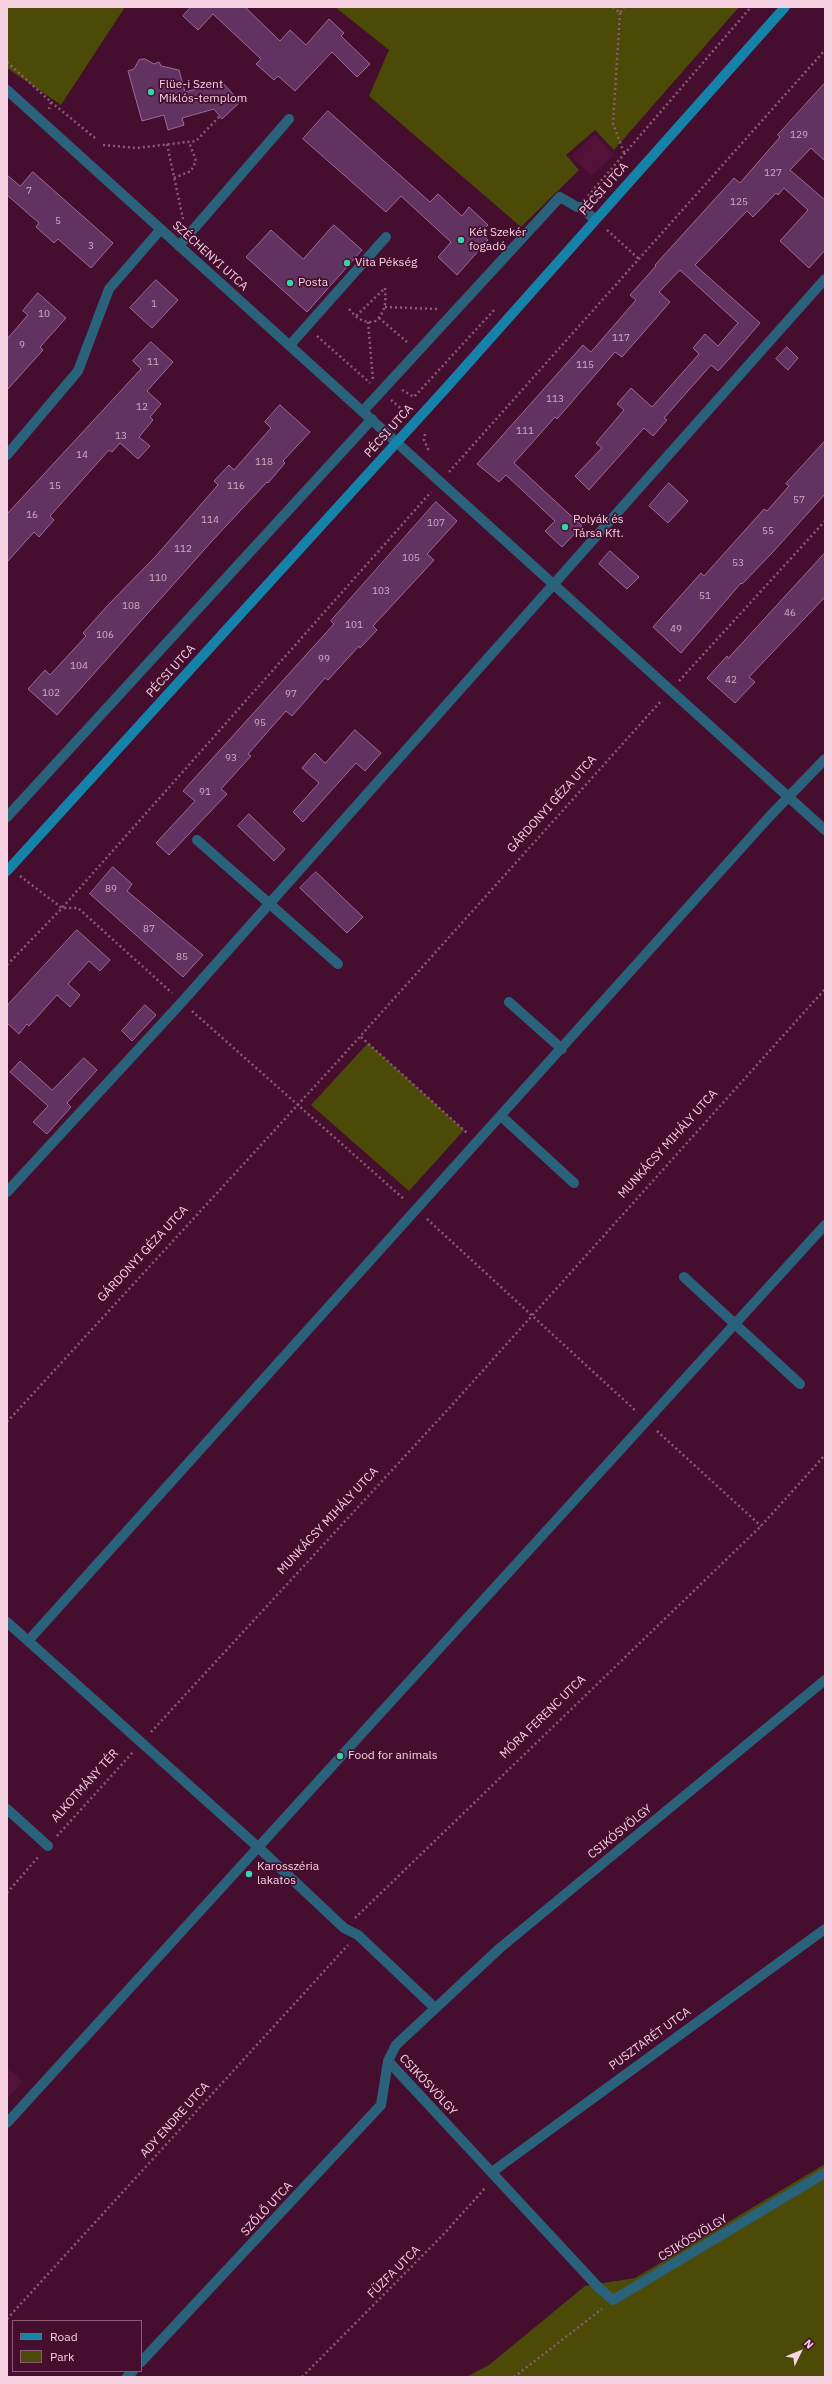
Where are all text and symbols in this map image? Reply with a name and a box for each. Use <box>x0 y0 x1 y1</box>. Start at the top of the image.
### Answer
place label: Flüe-i Szent Miklós-templom <box>159 78 247 106</box>
marker: Flüe-i Szent Miklós-templom <box>146 87 156 97</box>
house number: 129 <box>790 129 808 141</box>
street label: PÉCSI UTCA <box>576 160 632 218</box>
house number: 127 <box>764 167 782 179</box>
house number: 7 <box>26 185 32 197</box>
house number: 125 <box>730 196 748 208</box>
house number: 5 <box>55 215 61 227</box>
street label: SZÉCHENYI UTCA <box>169 218 251 294</box>
place label: Két Szekér fogadó <box>469 226 526 254</box>
marker: Két Szekér fogadó <box>456 235 466 245</box>
house number: 3 <box>88 240 94 252</box>
place label: Vita Pékség <box>355 256 417 270</box>
marker: Vita Pékség <box>342 258 352 268</box>
place label: Posta <box>298 276 328 290</box>
marker: Posta <box>285 278 295 288</box>
house number: 1 <box>151 298 157 310</box>
house number: 10 <box>38 308 50 320</box>
house number: 117 <box>612 332 630 344</box>
house number: 9 <box>19 339 25 351</box>
house number: 11 <box>147 356 159 368</box>
house number: 115 <box>576 359 594 371</box>
house number: 113 <box>546 393 564 405</box>
house number: 12 <box>136 401 148 413</box>
street label: PÉCSI UTCA <box>361 402 417 460</box>
house number: 111 <box>516 425 534 437</box>
house number: 13 <box>115 430 127 442</box>
house number: 14 <box>76 449 88 461</box>
house number: 118 <box>255 456 273 468</box>
house number: 15 <box>49 480 61 492</box>
house number: 116 <box>227 480 245 492</box>
house number: 57 <box>793 494 805 506</box>
house number: 16 <box>26 509 38 521</box>
place label: Polyák és Társa Kft. <box>573 513 624 541</box>
house number: 114 <box>201 514 219 526</box>
house number: 107 <box>427 517 445 529</box>
marker: Polyák és Társa Kft. <box>560 522 570 532</box>
house number: 55 <box>762 525 774 537</box>
house number: 112 <box>174 543 192 555</box>
house number: 105 <box>402 552 420 564</box>
house number: 53 <box>732 557 744 569</box>
house number: 110 <box>149 572 167 584</box>
house number: 103 <box>372 585 390 597</box>
house number: 51 <box>699 590 711 602</box>
house number: 108 <box>122 600 140 612</box>
house number: 46 <box>784 607 796 619</box>
house number: 101 <box>345 619 363 631</box>
house number: 49 <box>670 623 682 635</box>
house number: 106 <box>96 629 114 641</box>
street label: PÉCSI UTCA <box>143 642 199 700</box>
house number: 99 <box>318 653 330 665</box>
house number: 104 <box>70 660 88 672</box>
house number: 42 <box>725 674 737 686</box>
house number: 102 <box>42 687 60 699</box>
house number: 97 <box>285 688 297 700</box>
house number: 95 <box>254 717 266 729</box>
house number: 93 <box>225 752 237 764</box>
street label: GÁRDONYI GÉZA UTCA <box>504 752 600 856</box>
house number: 91 <box>199 786 211 798</box>
house number: 89 <box>105 883 117 895</box>
house number: 87 <box>143 923 155 935</box>
house number: 85 <box>176 951 188 963</box>
street label: MUNKÁCSY MIHÁLY UTCA <box>615 1087 721 1201</box>
street label: GÁRDONYI GÉZA UTCA <box>95 1203 191 1305</box>
street label: MUNKÁCSY MIHÁLY UTCA <box>275 1464 381 1578</box>
street label: MÓRA FERENC UTCA <box>497 1672 589 1762</box>
street label: ALKOTMÁNY TÉR <box>48 1746 122 1826</box>
place label: Food for animals <box>348 1749 438 1763</box>
marker: Food for animals <box>335 1751 345 1761</box>
street label: CSIKÓSVÖLGY <box>585 1802 655 1862</box>
place label: Karosszéria lakatos <box>257 1860 319 1888</box>
marker: Karosszéria lakatos <box>244 1869 254 1879</box>
street label: PUSZTARÉT UTCA <box>606 2005 694 2073</box>
street label: CSIKÓSVÖLGY <box>396 2051 460 2119</box>
street label: ADY ENDRE UTCA <box>137 2079 213 2161</box>
street label: SZŐLŐ UTCA <box>238 2179 296 2239</box>
street label: CSIKÓSVÖLGY <box>656 2212 730 2264</box>
street label: FÜZFA UTCA <box>365 2243 423 2301</box>
legend <box>12 2320 142 2372</box>
text: Road <box>50 2329 78 2344</box>
north arrow <box>780 2332 820 2372</box>
text: N <box>801 2336 817 2352</box>
text: Park <box>50 2349 74 2364</box>

